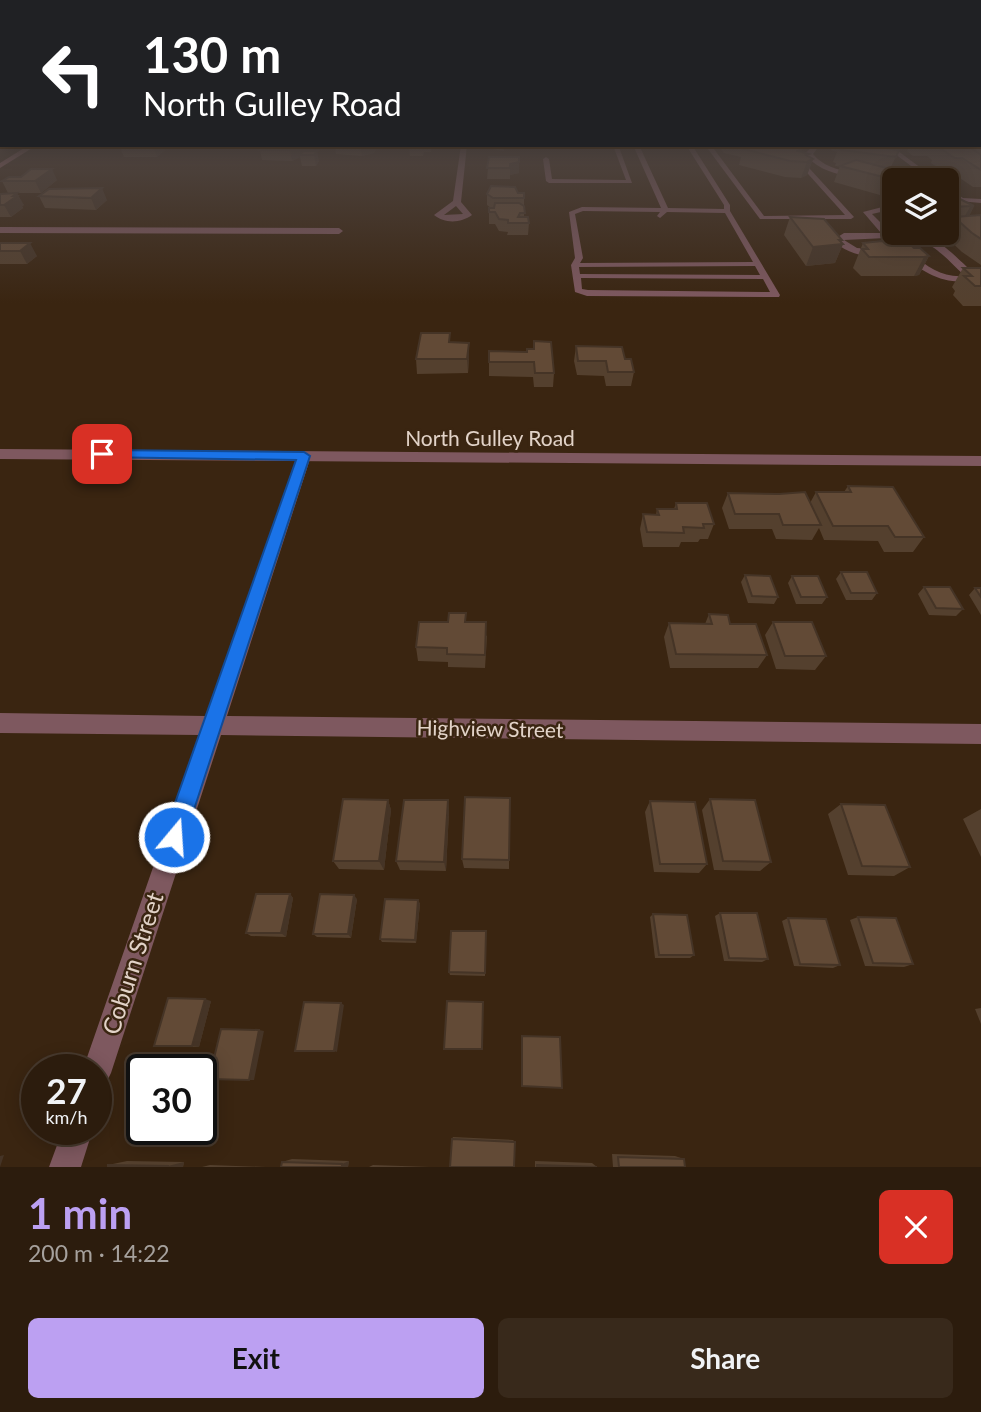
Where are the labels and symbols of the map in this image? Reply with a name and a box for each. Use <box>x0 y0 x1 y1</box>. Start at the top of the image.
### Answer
pin <box>72 424 132 484</box>
street label: North Gulley Road <box>405 425 575 450</box>
street label: Highview Street <box>416 714 564 742</box>
position arrow <box>137 800 211 874</box>
street label: Coburn Street <box>95 888 169 1038</box>
speed limit sign: 30 <box>126 1054 217 1145</box>

